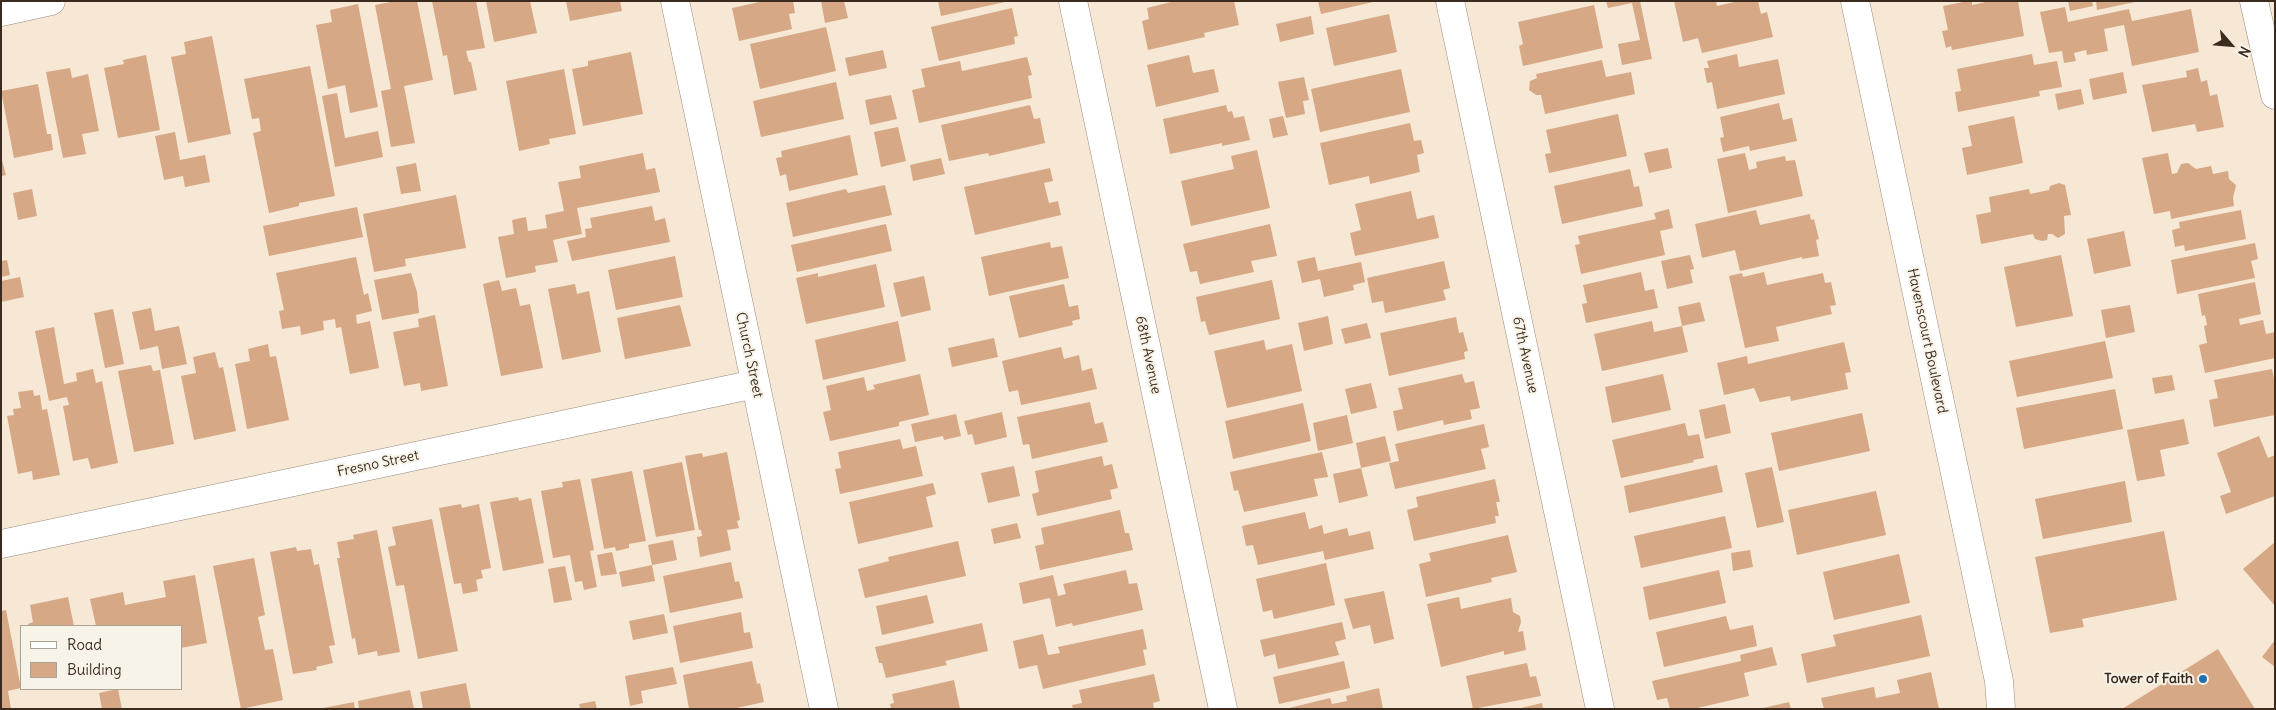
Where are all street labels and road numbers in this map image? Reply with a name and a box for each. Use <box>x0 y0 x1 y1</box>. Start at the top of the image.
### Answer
street label: Havenscourt Boulevard <box>1903 267 1951 415</box>
street label: Church Street <box>732 311 766 399</box>
street label: 68th Avenue <box>1132 315 1164 395</box>
street label: 67th Avenue <box>1509 315 1541 395</box>
street label: Fresno Street <box>336 447 420 481</box>

